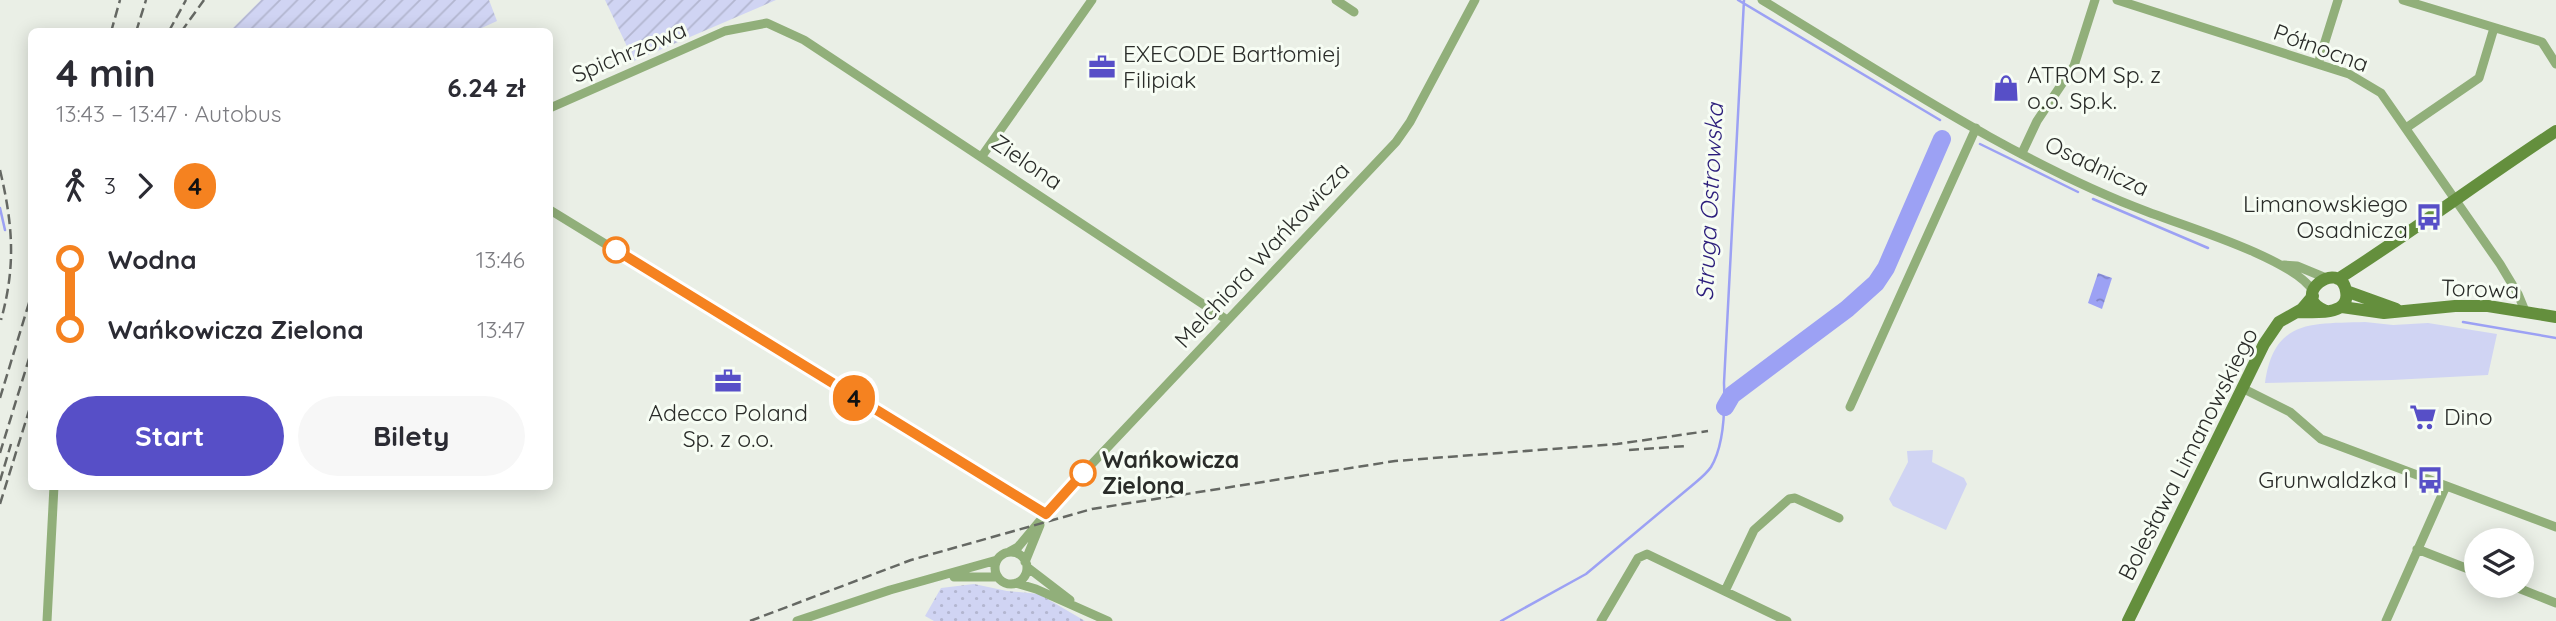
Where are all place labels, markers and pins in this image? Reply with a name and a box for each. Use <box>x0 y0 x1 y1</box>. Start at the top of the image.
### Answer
place label: EXECODE Bartłomiej Filipiak <box>1123 39 1341 94</box>
office icon: EXECODE Bartłomiej Filipiak <box>1087 52 1117 82</box>
place label: ATROM Sp. z o.o. Sp.k. <box>2027 60 2161 115</box>
shop icon: ATROM Sp. z o.o. Sp.k. <box>1991 73 2021 103</box>
place label: Limanowskiego Osadnicza <box>2243 189 2408 244</box>
bus stop icon: Limanowskiego Osadnicza <box>2414 202 2444 232</box>
unlabelled marker <box>603 237 629 263</box>
office icon: Adecco Poland Sp. z o.o. <box>713 366 743 396</box>
place label: Adecco Poland Sp. z o.o. <box>648 398 808 453</box>
supermarket icon: Dino <box>2408 402 2438 432</box>
place label: Dino <box>2444 402 2493 431</box>
place label: Wańkowicza Zielona <box>1102 445 1239 500</box>
marker: Wańkowicza Zielona <box>1070 460 1096 486</box>
place label: Grunwaldzka I <box>2258 465 2409 494</box>
bus stop icon: Grunwaldzka I <box>2415 465 2445 495</box>

